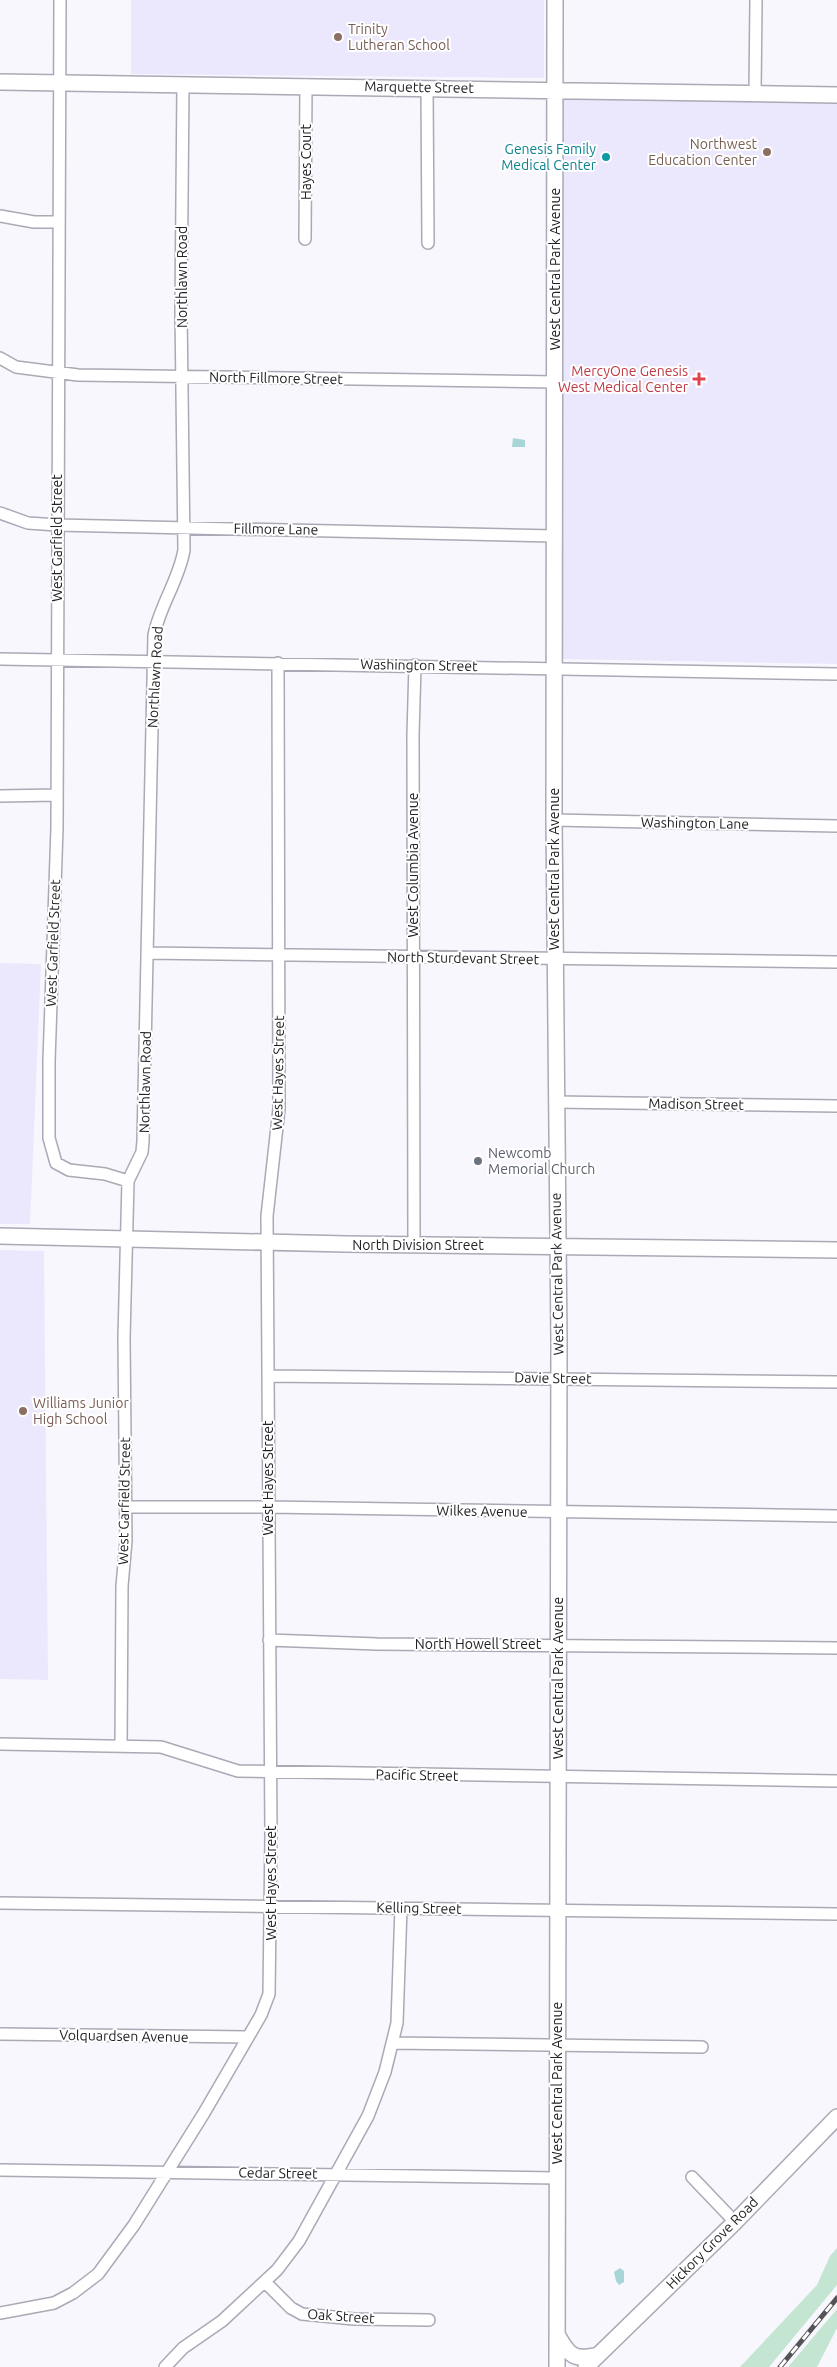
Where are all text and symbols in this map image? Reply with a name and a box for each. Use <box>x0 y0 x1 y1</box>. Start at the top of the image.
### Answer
place label: Trinity Lutheran School <box>348 21 450 53</box>
marker: Trinity Lutheran School <box>332 31 344 43</box>
street label: Marquette Street <box>364 78 474 96</box>
street label: Hayes Court <box>298 123 314 200</box>
place label: Northwest Education Center <box>648 136 758 168</box>
place label: Genesis Family Medical Center <box>501 141 597 173</box>
marker: Northwest Education Center <box>761 146 773 158</box>
marker: Genesis Family Medical Center <box>600 151 612 163</box>
street label: West Central Park Avenue <box>547 188 563 350</box>
street label: Northlawn Road <box>174 226 190 328</box>
place label: MercyOne Genesis West Medical Center <box>558 363 689 395</box>
street label: North Fillmore Street <box>209 369 344 387</box>
marker: MercyOne Genesis West Medical Center <box>692 372 706 386</box>
street label: West Garfield Street <box>49 474 65 602</box>
street label: Fillmore Lane <box>234 520 318 538</box>
street label: Northlawn Road <box>144 626 166 728</box>
street label: Washington Street <box>360 656 478 674</box>
street label: West Central Park Avenue <box>546 788 562 950</box>
street label: West Columbia Avenue <box>405 793 421 937</box>
street label: Washington Lane <box>641 814 749 832</box>
street label: West Garfield Street <box>43 878 63 1007</box>
street label: North Sturdevant Street <box>387 949 540 967</box>
street label: West Hayes Street <box>269 1015 287 1131</box>
street label: Northlawn Road <box>136 1031 154 1133</box>
street label: Madison Street <box>648 1095 744 1113</box>
place label: Newcomb Memorial Church <box>488 1145 595 1177</box>
marker: Newcomb Memorial Church <box>472 1155 484 1167</box>
street label: West Central Park Avenue <box>548 1193 566 1355</box>
street label: North Division Street <box>352 1237 484 1253</box>
street label: Davie Street <box>514 1369 592 1387</box>
place label: Williams Junior High School <box>33 1395 129 1427</box>
marker: Williams Junior High School <box>17 1405 29 1417</box>
street label: West Hayes Street <box>260 1420 276 1536</box>
street label: West Garfield Street <box>115 1437 133 1565</box>
street label: Wilkes Avenue <box>436 1502 528 1520</box>
street label: West Central Park Avenue <box>550 1597 566 1759</box>
street label: North Howell Street <box>415 1636 542 1652</box>
street label: Pacific Street <box>375 1766 459 1784</box>
street label: West Hayes Street <box>263 1825 279 1941</box>
street label: Kelling Street <box>376 1899 462 1917</box>
street label: West Central Park Avenue <box>549 2002 565 2164</box>
street label: Volquardsen Avenue <box>59 2027 189 2045</box>
street label: Cedar Street <box>238 2164 318 2182</box>
street label: Hickory Grove Road <box>663 2194 761 2292</box>
street label: Oak Street <box>307 2306 376 2326</box>

